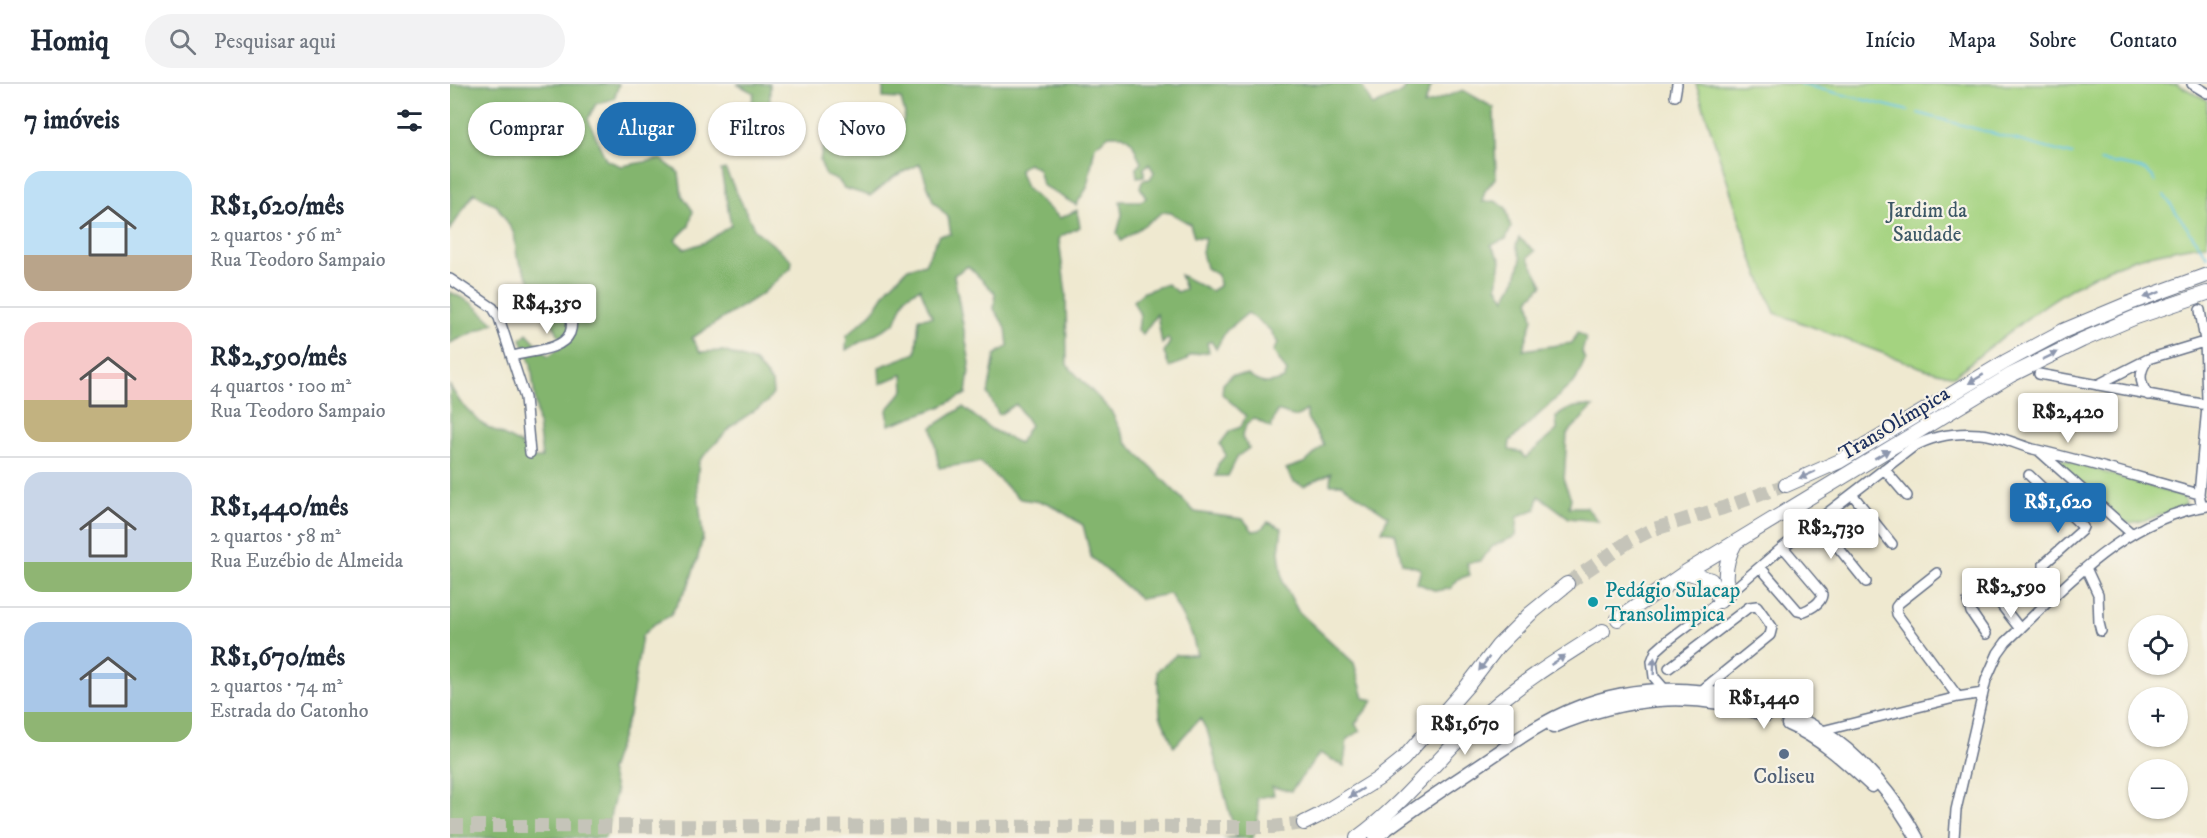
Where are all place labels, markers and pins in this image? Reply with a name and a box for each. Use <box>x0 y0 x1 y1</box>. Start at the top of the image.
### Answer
pin: R$4,350 <box>492 284 602 335</box>
pin: R$2,420 <box>2013 393 2123 444</box>
pin: R$1,620 <box>2003 483 2113 534</box>
pin: R$2,730 <box>1776 509 1886 560</box>
pin: R$2,590 <box>1956 568 2066 619</box>
place label: Pedágio Sulacap Transolimpica <box>1605 578 1740 628</box>
marker: Pedágio Sulacap Transolimpica <box>1586 595 1600 609</box>
pin: R$1,440 <box>1709 679 1819 730</box>
pin: R$1,670 <box>1410 705 1520 756</box>
marker: Coliseu <box>1777 747 1791 761</box>
place label: Coliseu <box>1753 764 1815 790</box>

